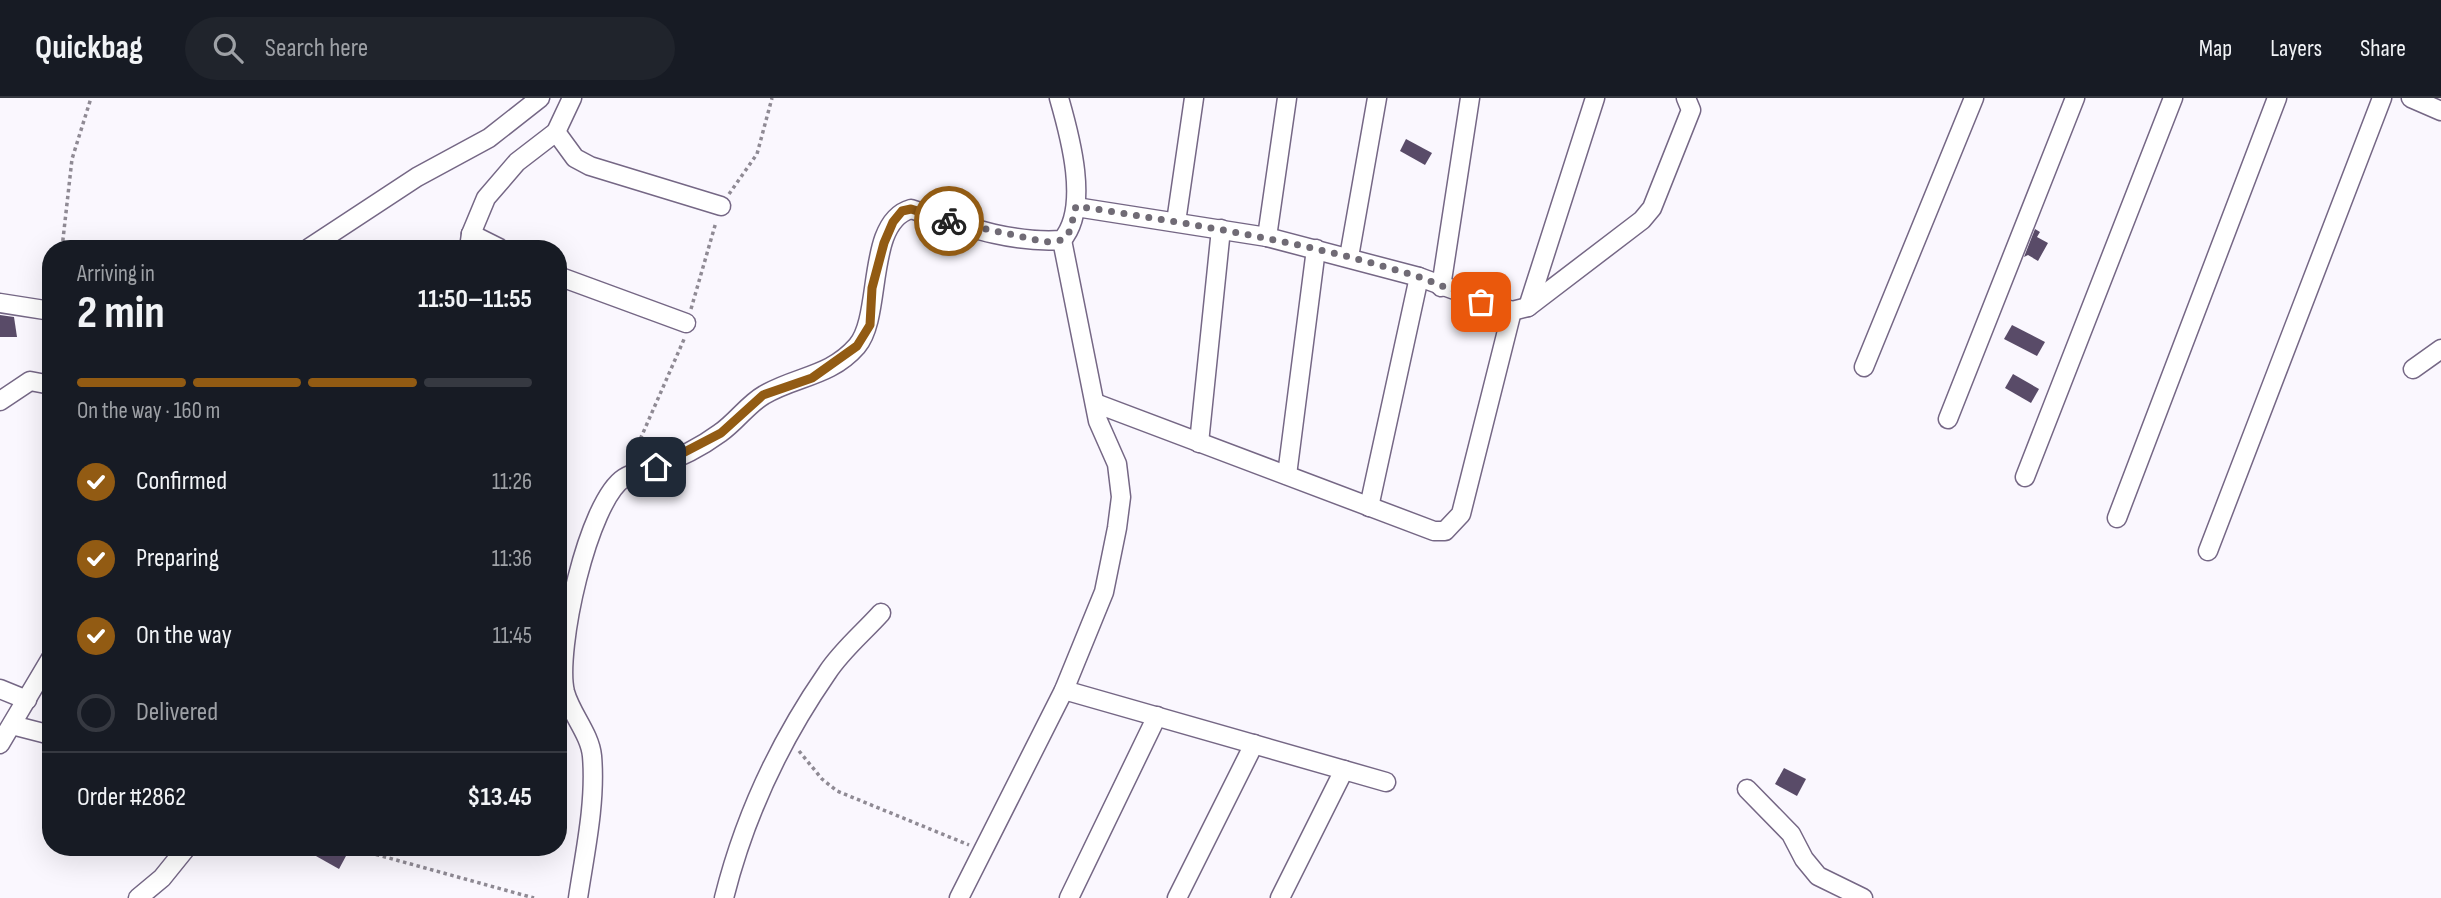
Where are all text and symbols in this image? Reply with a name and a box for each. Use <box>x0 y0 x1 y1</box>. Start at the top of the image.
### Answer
search box <box>185 17 675 80</box>
text: Quickbag <box>35 28 143 68</box>
icon: search <box>209 29 247 67</box>
text: Search here <box>265 33 368 64</box>
text: Map <box>2199 34 2232 63</box>
text: Layers <box>2270 34 2322 63</box>
text: Share <box>2360 34 2406 63</box>
courier <box>914 186 984 256</box>
icon: bike <box>930 202 968 240</box>
text: Arriving in <box>77 260 155 288</box>
pin <box>1451 272 1511 332</box>
icon: bag <box>1462 283 1500 321</box>
text: 11:50–11:55 <box>418 284 532 315</box>
text: 2 min <box>77 286 165 341</box>
text: On the way · 160 m <box>77 397 220 425</box>
pin <box>626 437 686 497</box>
icon: home <box>637 448 675 486</box>
icon: check <box>77 463 115 501</box>
text: Confirmed <box>136 466 227 497</box>
text: 11:26 <box>492 468 532 496</box>
icon: check <box>77 540 115 578</box>
text: Preparing <box>136 543 219 574</box>
text: 11:36 <box>492 545 532 573</box>
icon: check <box>77 617 115 655</box>
text: On the way <box>136 620 232 651</box>
text: 11:45 <box>493 622 532 650</box>
text: Delivered <box>136 697 218 728</box>
text: Order #2862 <box>77 782 186 813</box>
text: $13.45 <box>467 782 532 813</box>

